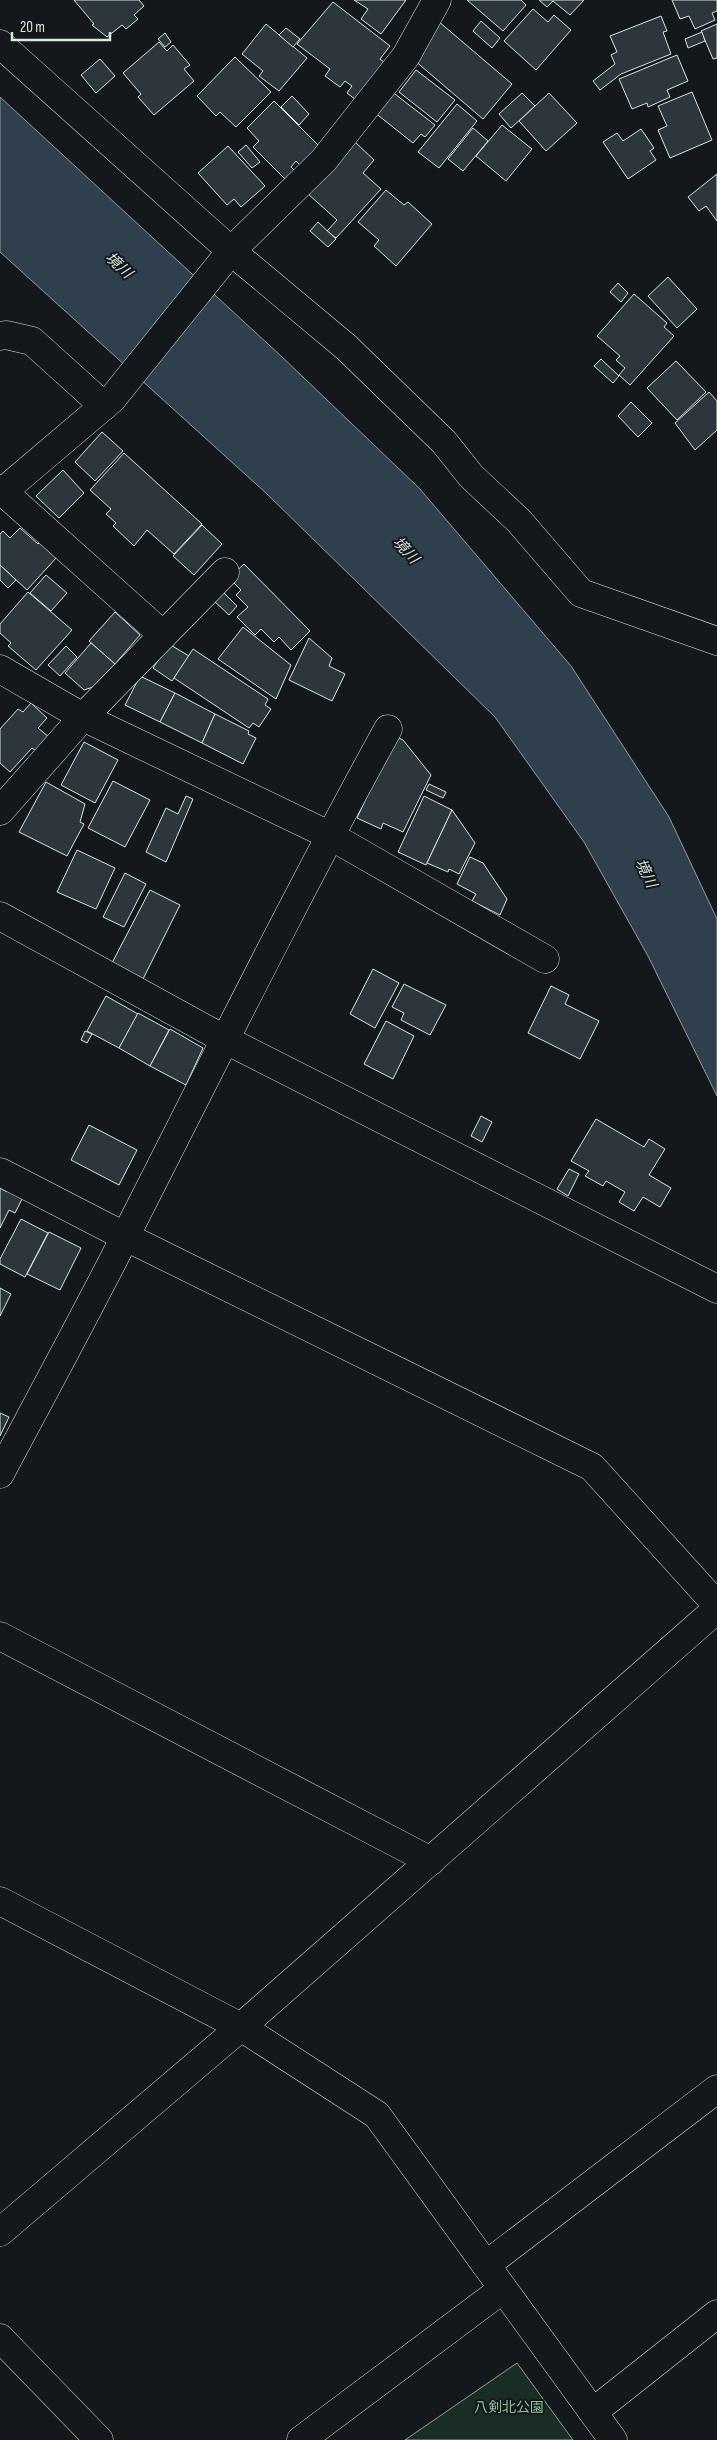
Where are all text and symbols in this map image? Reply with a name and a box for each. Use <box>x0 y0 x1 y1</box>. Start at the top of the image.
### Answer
scale bar <box>12 10 110 42</box>
text: 20 m <box>20 18 45 37</box>
water label: 境川 <box>101 248 138 284</box>
water label: 境川 <box>388 533 424 569</box>
water label: 境川 <box>630 856 662 893</box>
park label: 八剣北公園 <box>474 2399 544 2416</box>

